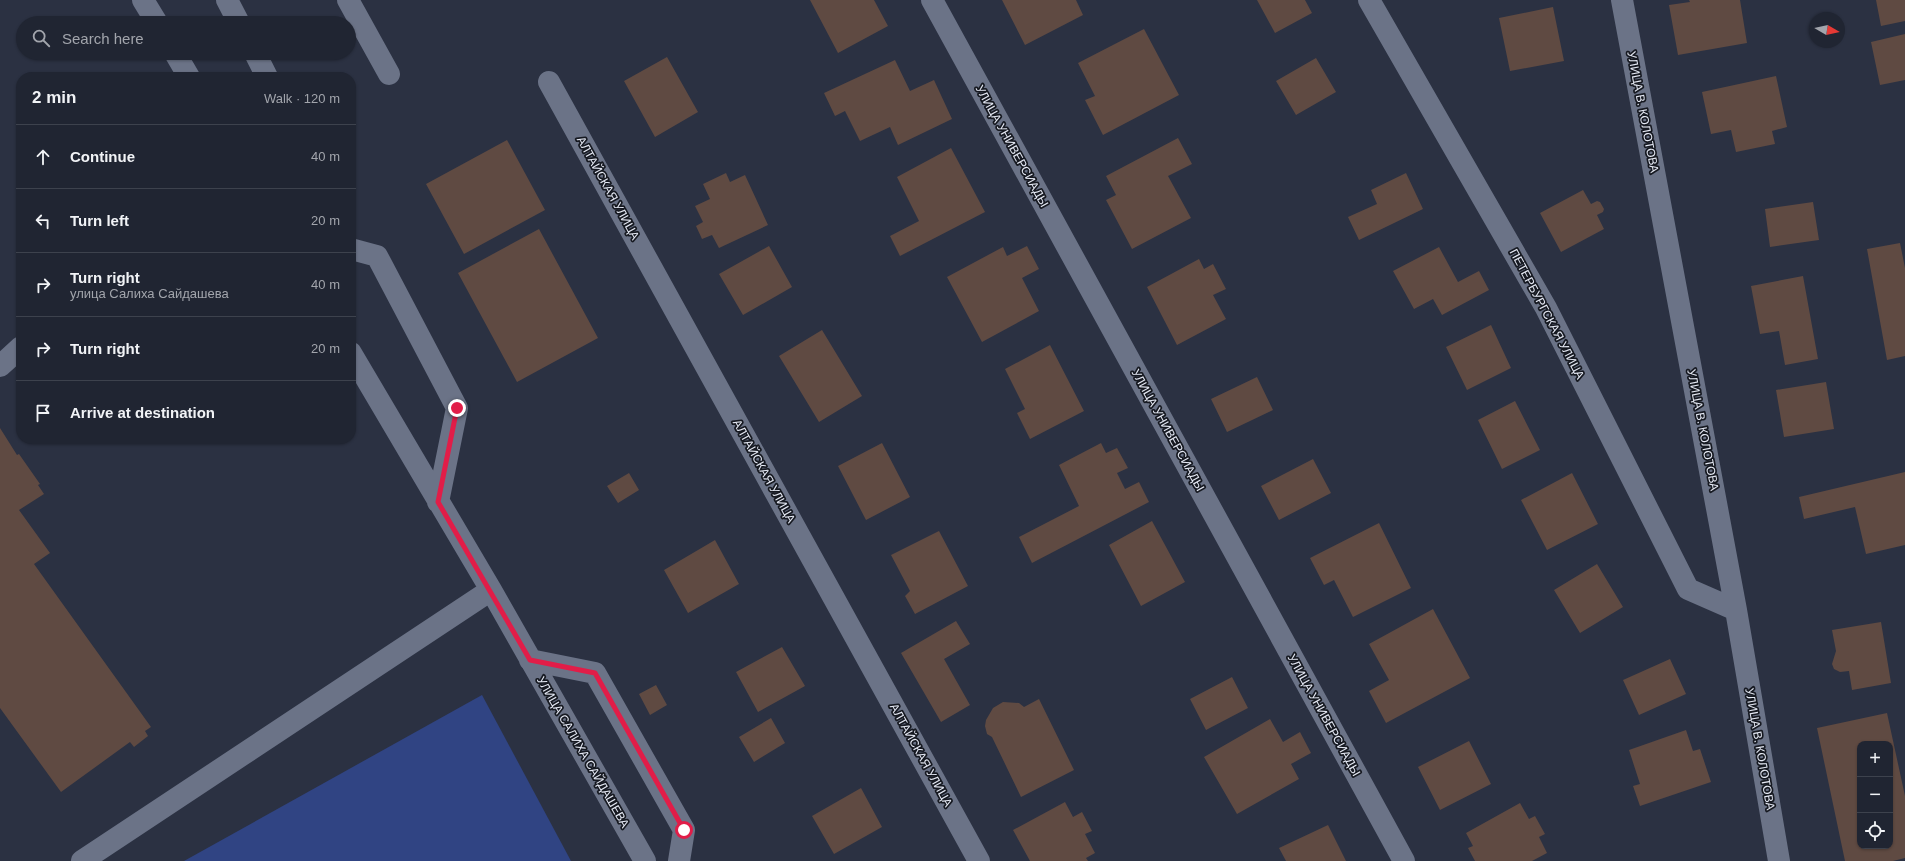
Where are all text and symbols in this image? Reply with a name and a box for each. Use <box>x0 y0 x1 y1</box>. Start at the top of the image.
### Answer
north arrow <box>1809 12 1845 48</box>
search box <box>16 16 356 60</box>
icon: search <box>30 27 52 49</box>
text: Search here <box>62 30 144 47</box>
street label: УЛИЦА В. КОЛОТОВА <box>1624 50 1662 174</box>
street label: УЛИЦА УНИВЕРСИАДЫ <box>973 83 1051 209</box>
text: 2 min <box>32 88 76 107</box>
text: Walk · 120 m <box>264 91 340 106</box>
street label: АЛТАЙСКАЯ УЛИЦА <box>574 133 643 242</box>
icon: ahead <box>32 146 54 168</box>
text: Continue <box>70 148 135 165</box>
text: 40 m <box>311 149 340 164</box>
icon: left <box>32 210 54 232</box>
text: Turn left <box>70 212 129 229</box>
text: 20 m <box>311 213 340 228</box>
street label: ПЕТЕРБУРГСКАЯ УЛИЦА <box>1507 247 1587 381</box>
text: Turn right <box>70 269 140 286</box>
icon: right <box>32 274 54 296</box>
text: 40 m <box>311 277 340 292</box>
text: улица Салиха Сайдашева <box>70 286 229 301</box>
icon: right <box>32 338 54 360</box>
text: Turn right <box>70 340 140 357</box>
text: 20 m <box>311 341 340 356</box>
street label: УЛИЦА УНИВЕРСИАДЫ <box>1129 367 1207 493</box>
street label: УЛИЦА В. КОЛОТОВА <box>1684 368 1722 492</box>
route end <box>448 399 466 417</box>
icon: arrive <box>32 402 54 424</box>
text: Arrive at destination <box>70 404 215 421</box>
street label: АЛТАЙСКАЯ УЛИЦА <box>730 416 799 525</box>
street label: УЛИЦА УНИВЕРСИАДЫ <box>1285 652 1363 778</box>
street label: УЛИЦА САЛИХА САЙДАШЕВА <box>534 673 633 830</box>
street label: УЛИЦА В. КОЛОТОВА <box>1742 687 1778 811</box>
street label: АЛТАЙСКАЯ УЛИЦА <box>887 700 956 809</box>
map controls <box>1857 741 1893 849</box>
button: + <box>1857 741 1893 777</box>
button: − <box>1857 777 1893 813</box>
button: locate <box>1857 813 1893 849</box>
route start <box>675 821 693 839</box>

